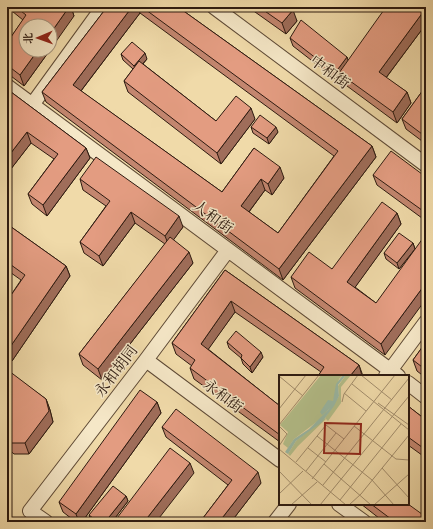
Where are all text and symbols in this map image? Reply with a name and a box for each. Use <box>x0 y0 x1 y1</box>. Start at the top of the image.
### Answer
north arrow <box>18 18 58 58</box>
text: 北 <box>22 33 37 44</box>
street label: 中和街 <box>305 51 353 95</box>
street label: 人和街 <box>188 196 236 240</box>
street label: 永和胡同 <box>91 342 144 402</box>
street label: 永和街 <box>198 375 246 419</box>
inset map <box>279 375 409 505</box>

